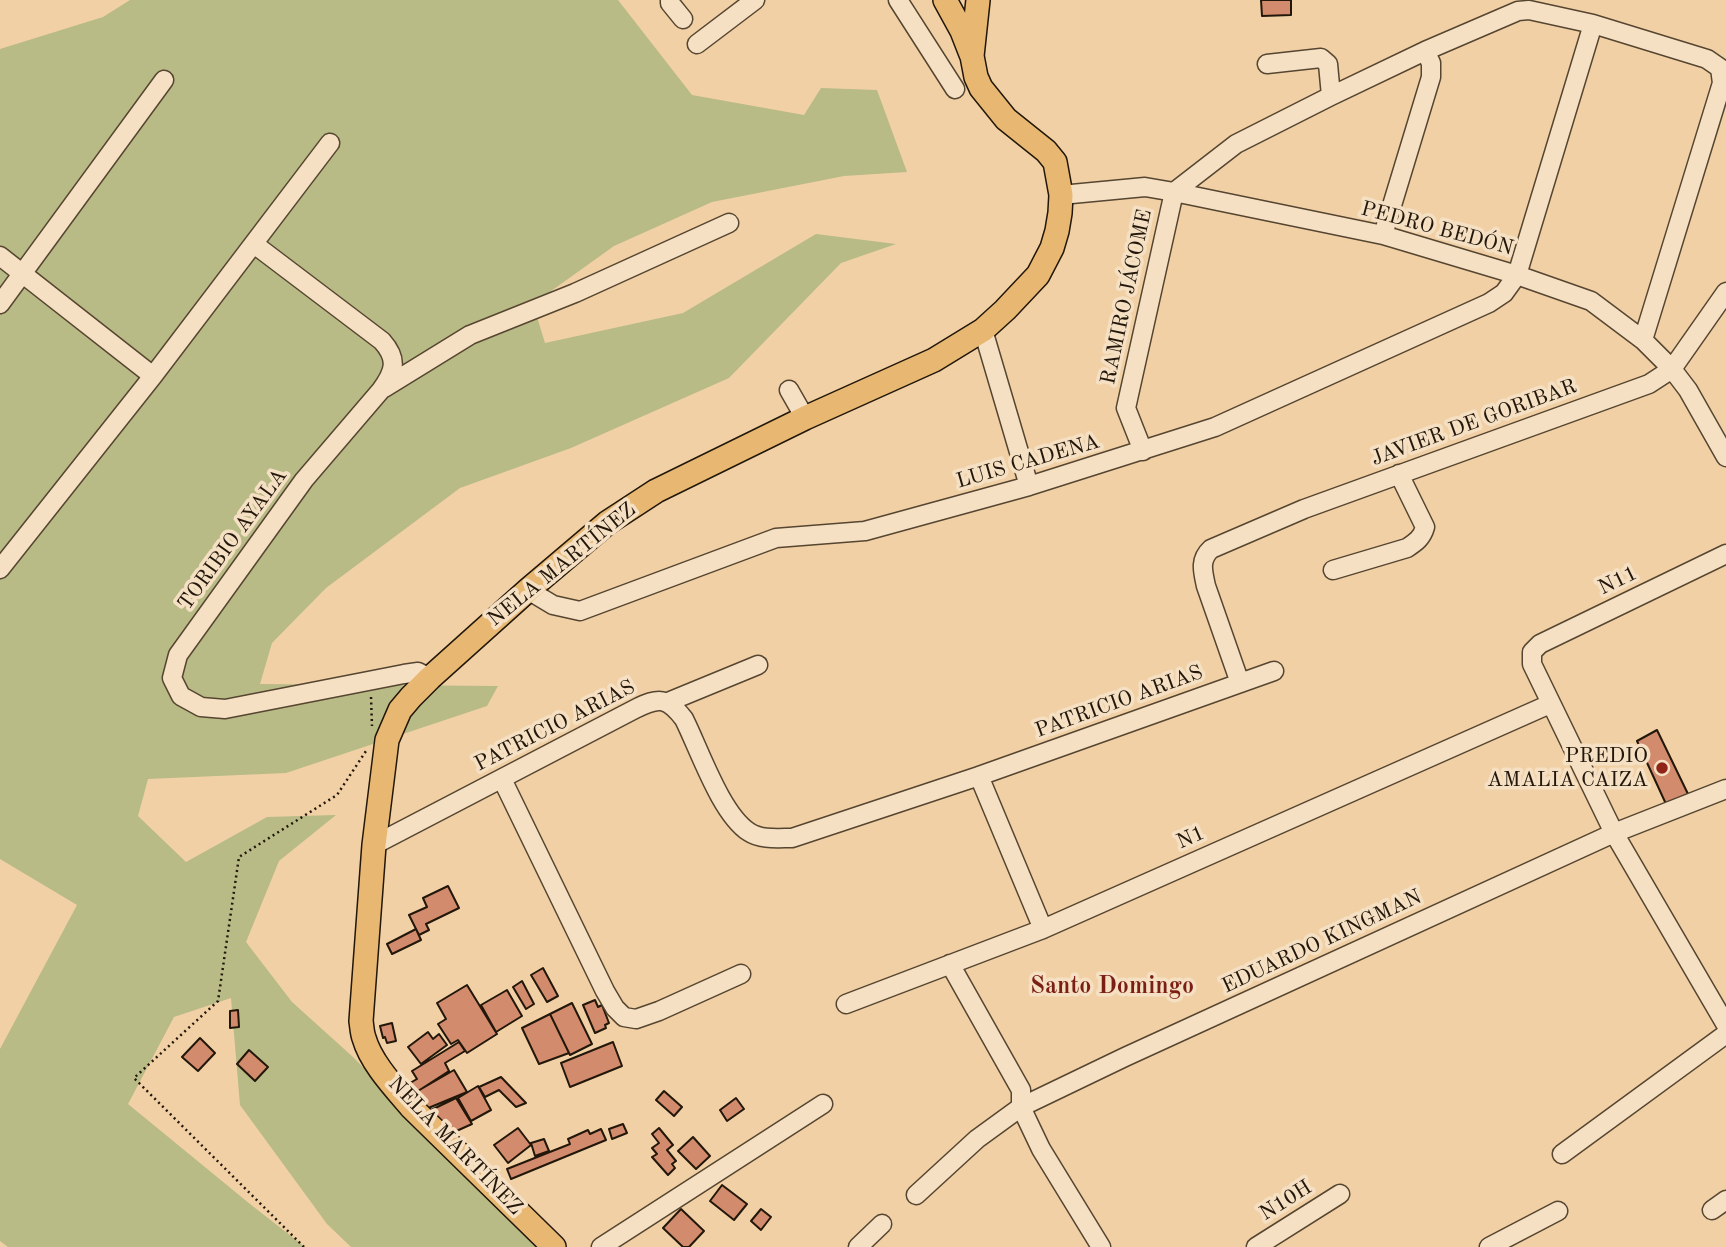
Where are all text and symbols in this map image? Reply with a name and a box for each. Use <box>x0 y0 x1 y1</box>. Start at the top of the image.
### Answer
street label: PEDRO BEDÓN <box>1358 197 1516 261</box>
street label: RAMIRO JÁCOME <box>1096 207 1158 387</box>
street label: JAVIER DE GORIBAR <box>1368 374 1580 472</box>
street label: LUIS CADENA <box>953 430 1103 494</box>
street label: TORIBIO AYALA <box>173 464 293 616</box>
street label: NELA MARTÍNEZ <box>483 498 641 632</box>
street label: N11 <box>1594 561 1642 601</box>
street label: PATRICIO ARIAS <box>1032 660 1206 744</box>
street label: PATRICIO ARIAS <box>471 675 639 777</box>
place label: PREDIO AMALIA CAIZA <box>1487 743 1648 793</box>
marker: PREDIO AMALIA CAIZA <box>1654 760 1670 776</box>
street label: N1 <box>1173 821 1209 855</box>
street label: EDUARDO KINGMAN <box>1218 885 1426 999</box>
district label: Santo Domingo <box>1030 973 1194 1001</box>
street label: NELA MARTÍNEZ <box>382 1071 528 1221</box>
street label: N10H <box>1255 1175 1317 1227</box>

